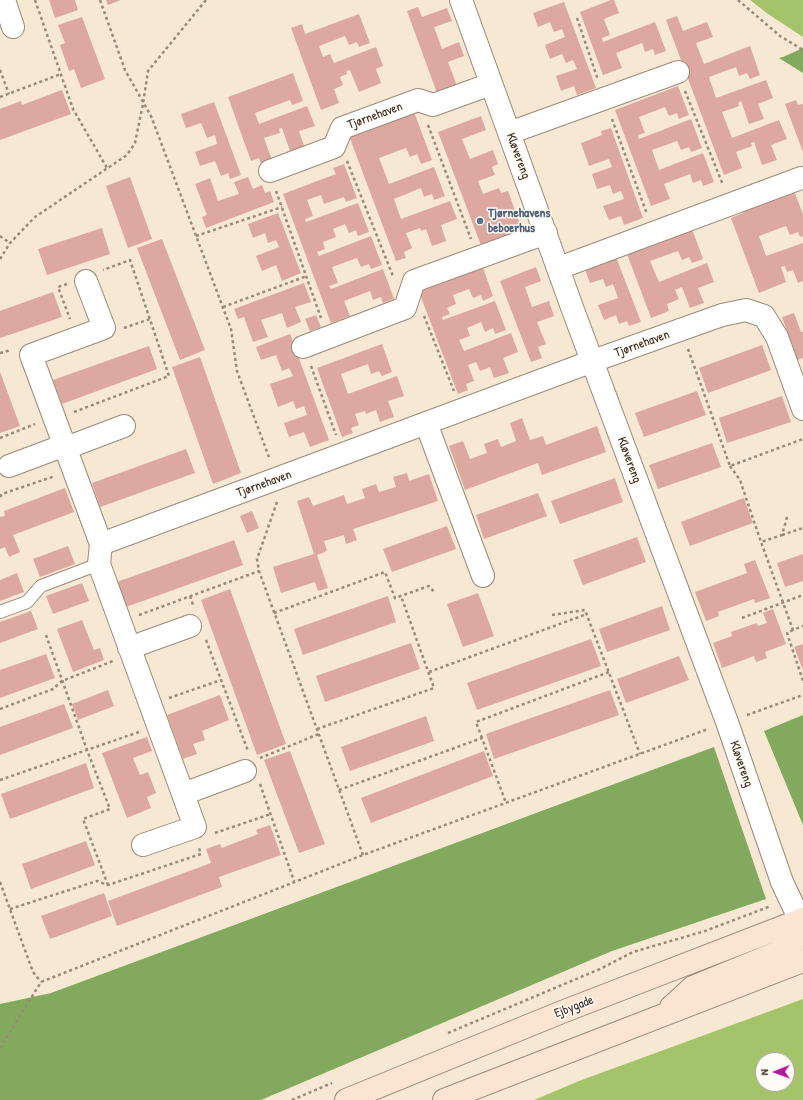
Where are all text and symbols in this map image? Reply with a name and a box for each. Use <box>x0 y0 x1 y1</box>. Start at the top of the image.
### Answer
street label: Tjørnehaven <box>345 99 405 133</box>
street label: Kløvereng <box>502 131 534 181</box>
place label: Tjørnehavens beboerhus <box>488 206 550 237</box>
marker: Tjørnehavens beboerhus <box>475 216 485 226</box>
street label: Tjørnehaven <box>612 327 672 361</box>
street label: Kløvereng <box>613 435 645 485</box>
street label: Tjørnehaven <box>234 467 294 501</box>
street label: Kløvereng <box>726 739 756 789</box>
street label: Ejbygade <box>552 992 596 1022</box>
north arrow <box>755 1052 795 1092</box>
text: N <box>757 1069 771 1075</box>

